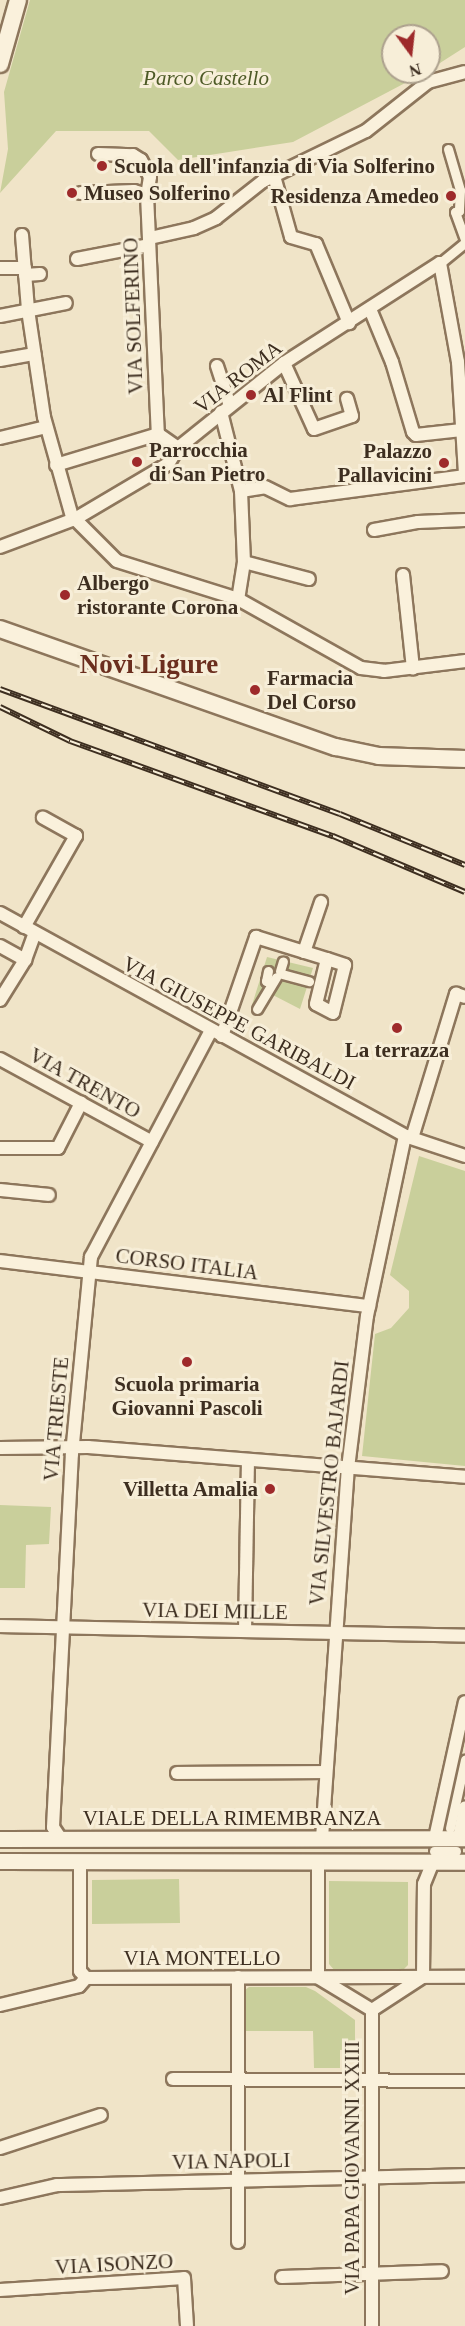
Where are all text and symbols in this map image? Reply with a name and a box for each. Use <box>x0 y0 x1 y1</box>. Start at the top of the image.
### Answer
north arrow <box>381 24 441 84</box>
text: N <box>407 60 423 80</box>
park label: Parco Castello <box>143 65 269 91</box>
place label: Scuola dell'infanzia di Via Solferino <box>114 153 435 179</box>
marker: Scuola dell'infanzia di Via Solferino <box>95 159 109 173</box>
place label: Museo Solferino <box>84 180 230 206</box>
place label: Residenza Amedeo <box>269 183 439 209</box>
marker: Museo Solferino <box>65 186 79 200</box>
marker: Residenza Amedeo <box>444 189 458 203</box>
street label: VIA SOLFERINO <box>118 237 148 395</box>
street label: VIA ROMA <box>189 335 287 419</box>
place label: Al Flint <box>263 382 332 408</box>
marker: Al Flint <box>244 388 258 402</box>
place label: Parrocchia di San Pietro <box>149 437 265 487</box>
place label: Palazzo Pallavicini <box>338 438 432 488</box>
marker: Parrocchia di San Pietro <box>130 455 144 469</box>
marker: Palazzo Pallavicini <box>437 456 451 470</box>
place label: Albergo ristorante Corona <box>77 570 238 620</box>
marker: Albergo ristorante Corona <box>58 588 72 602</box>
district label: Novi Ligure <box>80 649 218 681</box>
place label: Farmacia Del Corso <box>267 665 356 715</box>
marker: Farmacia Del Corso <box>248 683 262 697</box>
street label: VIA GIUSEPPE GARIBALDI <box>118 951 360 1095</box>
marker: La terrazza <box>390 1021 404 1035</box>
place label: La terrazza <box>345 1037 449 1063</box>
street label: VIA TRENTO <box>24 1042 146 1124</box>
street label: CORSO ITALIA <box>114 1243 260 1285</box>
street label: VIA TRIESTE <box>38 1355 74 1483</box>
marker: Scuola primaria Giovanni Pascoli <box>180 1355 194 1369</box>
street label: VIA SILVESTRO BAJARDI <box>304 1358 354 1608</box>
place label: Scuola primaria Giovanni Pascoli <box>111 1371 263 1421</box>
place label: Villetta Amalia <box>122 1476 258 1502</box>
marker: Villetta Amalia <box>263 1482 277 1496</box>
street label: VIA DEI MILLE <box>141 1597 289 1625</box>
street label: VIALE DELLA RIMEMBRANZA <box>82 1805 382 1831</box>
street label: VIA MONTELLO <box>123 1945 281 1971</box>
street label: VIA PAPA GIOVANNI XXIII <box>339 2040 365 2296</box>
street label: VIA NAPOLI <box>171 2147 291 2175</box>
street label: VIA ISONZO <box>54 2248 174 2280</box>

